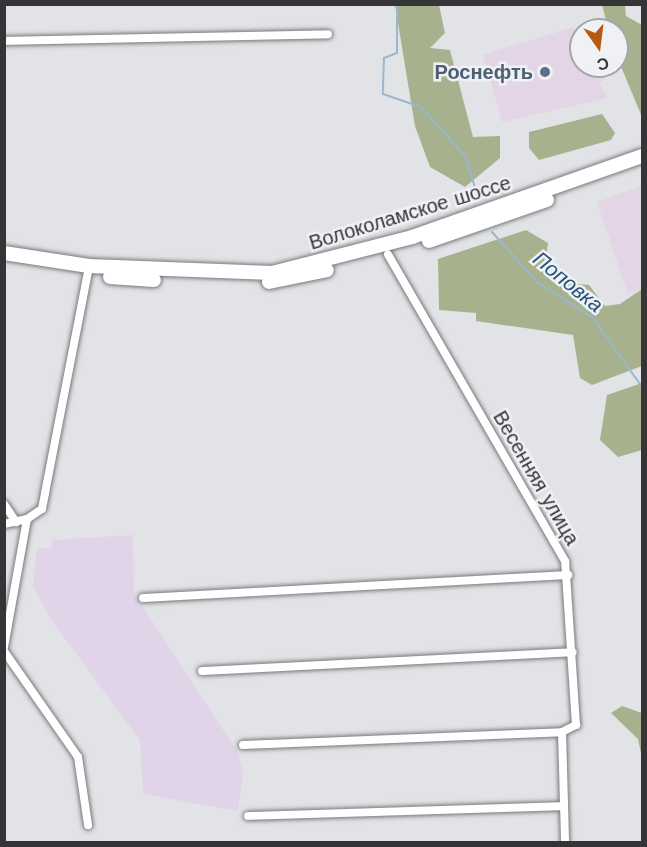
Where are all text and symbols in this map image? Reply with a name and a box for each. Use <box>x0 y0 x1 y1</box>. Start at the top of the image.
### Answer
north arrow <box>569 18 629 78</box>
text: С <box>595 53 611 75</box>
place label: Роснефть <box>435 60 533 84</box>
marker: Роснефть <box>538 65 552 79</box>
street label: Волоколамское шоссе <box>306 171 514 255</box>
water label: Поповка <box>528 246 608 318</box>
street label: Весенняя улица <box>488 407 584 549</box>

